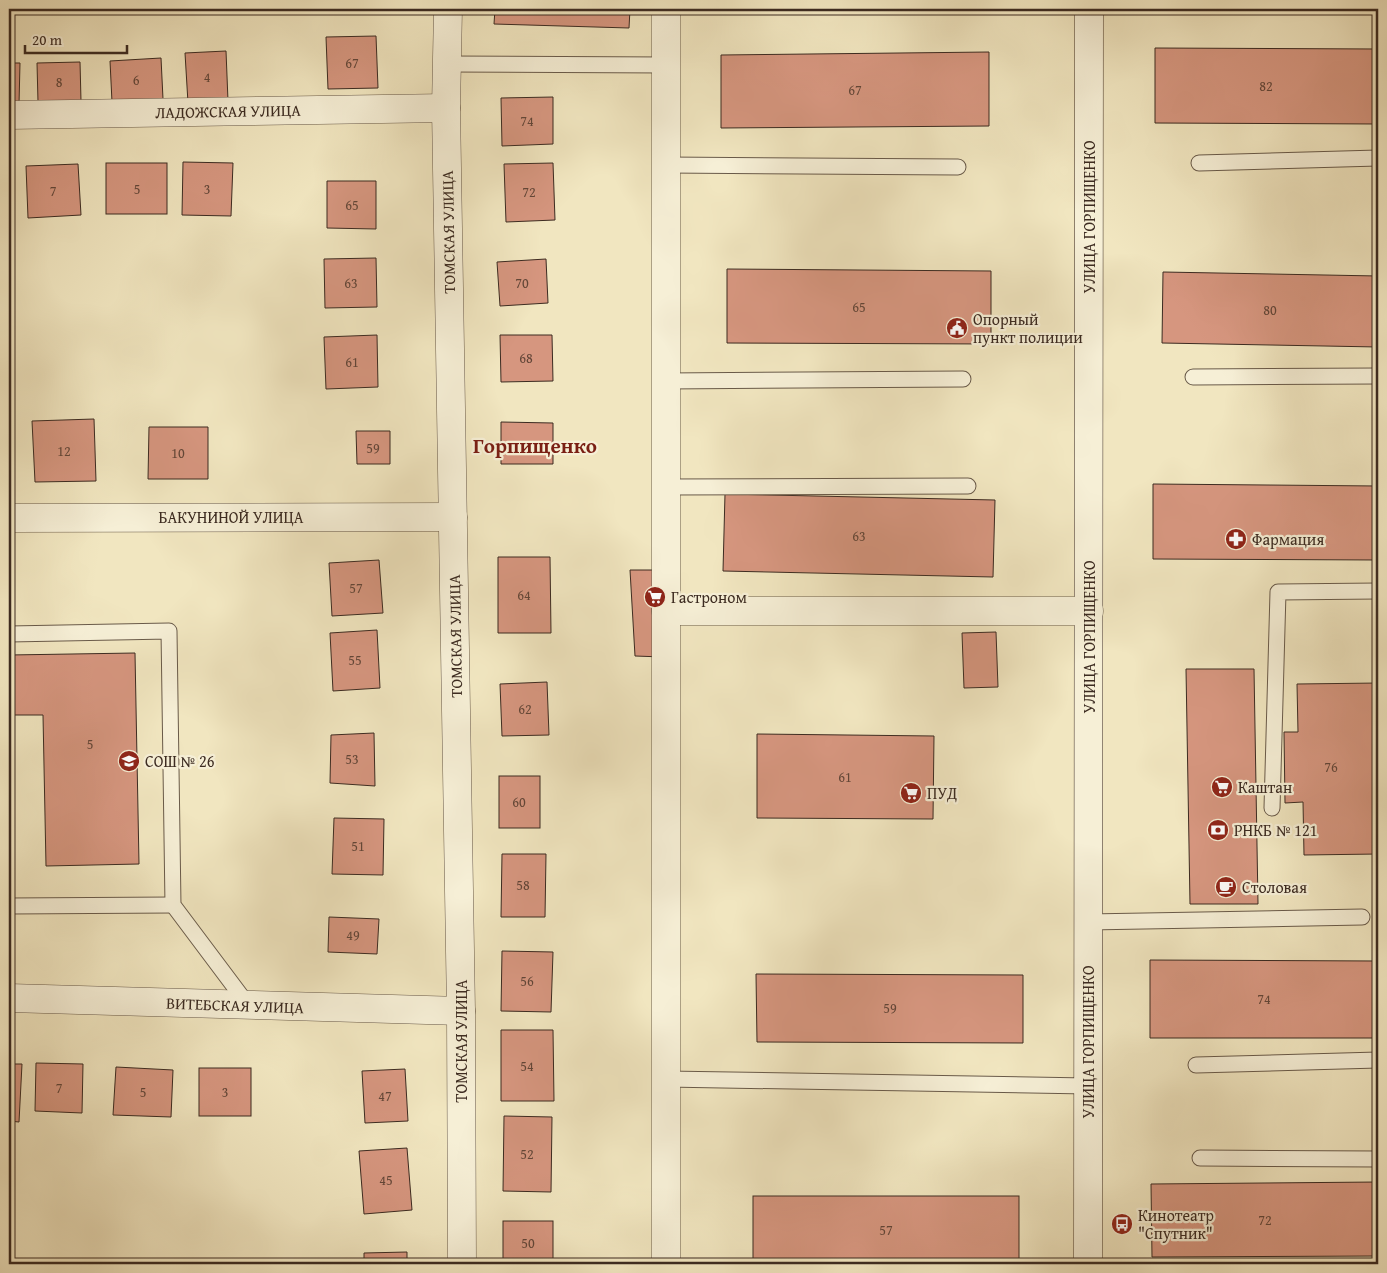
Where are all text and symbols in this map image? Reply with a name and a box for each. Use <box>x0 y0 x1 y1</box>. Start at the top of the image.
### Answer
scale bar <box>25 22 128 54</box>
text: 20 m <box>32 29 63 50</box>
house number: 67 <box>345 53 359 73</box>
house number: 4 <box>204 67 211 87</box>
house number: 6 <box>133 70 140 90</box>
house number: 8 <box>56 72 63 92</box>
house number: 82 <box>1259 76 1273 96</box>
house number: 67 <box>848 80 862 100</box>
street label: ЛАДОЖСКАЯ УЛИЦА <box>155 98 301 124</box>
house number: 74 <box>520 111 534 131</box>
street label: УЛИЦА ГОРПИЩЕНКО <box>1077 140 1101 294</box>
street label: ТОМСКАЯ УЛИЦА <box>435 170 461 294</box>
house number: 5 <box>134 179 140 199</box>
house number: 3 <box>204 179 210 199</box>
house number: 7 <box>50 181 57 201</box>
house number: 72 <box>522 182 536 202</box>
house number: 65 <box>345 195 359 215</box>
house number: 63 <box>344 273 358 293</box>
house number: 70 <box>515 273 529 293</box>
house number: 65 <box>852 297 866 317</box>
house number: 80 <box>1263 300 1277 320</box>
place label: Опорный пункт полиции <box>973 307 1083 349</box>
public building icon: Опорный пункт полиции <box>945 316 969 340</box>
house number: 68 <box>519 348 533 368</box>
house number: 61 <box>345 352 359 372</box>
district label: Горпищенко <box>473 430 597 461</box>
house number: 59 <box>366 438 380 458</box>
house number: 12 <box>57 441 71 461</box>
house number: 10 <box>171 443 185 463</box>
street label: БАКУНИНОЙ УЛИЦА <box>158 505 304 529</box>
house number: 63 <box>852 526 866 546</box>
pharmacy icon: Фармация <box>1224 527 1248 551</box>
place label: Фармация <box>1252 527 1324 551</box>
street label: УЛИЦА ГОРПИЩЕНКО <box>1077 560 1101 714</box>
street label: ТОМСКАЯ УЛИЦА <box>442 574 468 698</box>
house number: 57 <box>349 578 363 598</box>
house number: 64 <box>517 585 531 605</box>
supermarket icon: Гастроном <box>643 585 667 609</box>
place label: Гастроном <box>671 585 747 609</box>
house number: 55 <box>348 650 362 670</box>
house number: 62 <box>518 699 532 719</box>
house number: 5 <box>87 734 93 754</box>
school or university icon: СОШ № 26 <box>117 749 141 773</box>
place label: СОШ № 26 <box>145 749 215 773</box>
house number: 53 <box>345 749 359 769</box>
house number: 76 <box>1324 757 1338 777</box>
house number: 61 <box>838 767 852 787</box>
supermarket icon: Каштан <box>1210 775 1234 799</box>
place label: Каштан <box>1238 775 1292 799</box>
supermarket icon: ПУД <box>899 781 923 805</box>
place label: ПУД <box>927 781 957 805</box>
house number: 60 <box>512 792 526 812</box>
bank icon: РНКБ № 121 <box>1206 818 1230 842</box>
place label: РНКБ № 121 <box>1234 818 1317 842</box>
house number: 51 <box>351 836 365 856</box>
house number: 58 <box>516 875 530 895</box>
cafe icon: Столовая <box>1214 875 1238 899</box>
place label: Столовая <box>1242 875 1307 899</box>
house number: 49 <box>346 925 360 945</box>
street label: УЛИЦА ГОРПИЩЕНКО <box>1076 965 1100 1119</box>
house number: 56 <box>520 971 534 991</box>
street label: ТОМСКАЯ УЛИЦА <box>449 979 473 1103</box>
house number: 74 <box>1257 989 1271 1009</box>
street label: ВИТЕБСКАЯ УЛИЦА <box>166 991 305 1019</box>
house number: 59 <box>883 998 897 1018</box>
house number: 54 <box>520 1056 534 1076</box>
house number: 7 <box>56 1078 63 1098</box>
house number: 5 <box>140 1082 146 1102</box>
house number: 3 <box>222 1082 228 1102</box>
house number: 47 <box>378 1086 392 1106</box>
house number: 52 <box>520 1144 534 1164</box>
house number: 45 <box>379 1170 393 1190</box>
place label: Кинотеатр "Спутник" <box>1138 1203 1214 1245</box>
house number: 72 <box>1258 1210 1272 1230</box>
bus stop icon: Кинотеатр "Спутник" <box>1110 1212 1134 1236</box>
house number: 57 <box>879 1220 893 1240</box>
house number: 50 <box>521 1233 535 1253</box>

